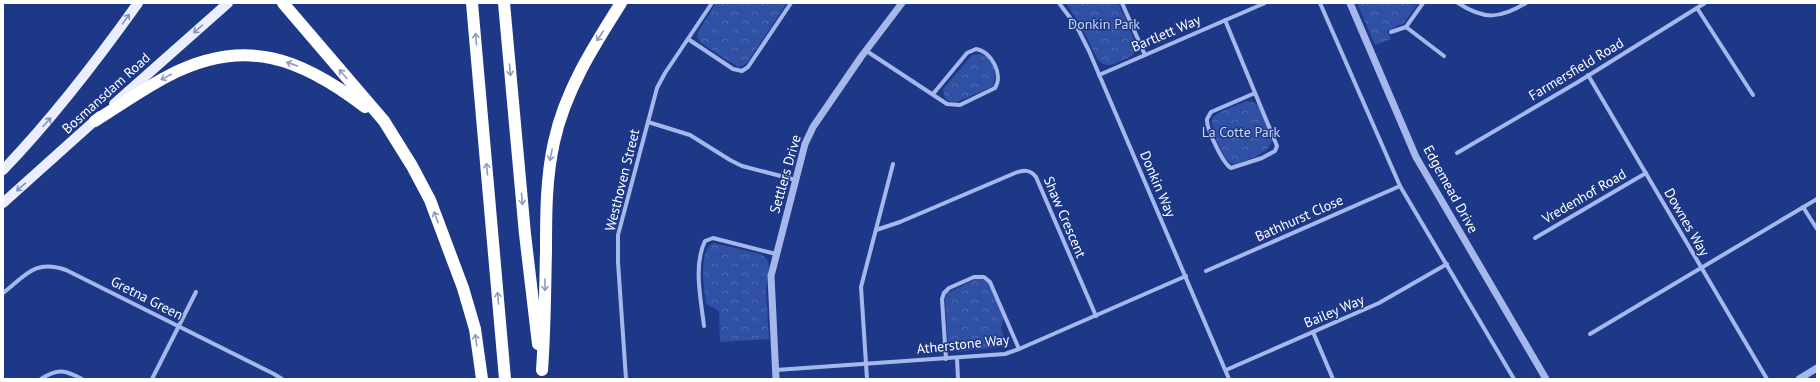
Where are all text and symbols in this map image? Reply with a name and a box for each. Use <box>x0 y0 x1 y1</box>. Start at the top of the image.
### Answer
street label: Bartlett Way <box>1129 10 1204 56</box>
one-way arrow <box>122 14 130 25</box>
park label: Donkin Park <box>1068 15 1140 33</box>
one-way arrow <box>193 24 204 33</box>
one-way arrow <box>596 30 604 41</box>
one-way arrow <box>472 33 479 46</box>
street label: Farmersfield Road <box>1525 34 1627 104</box>
street label: Bosmansdam Road <box>58 49 154 137</box>
one-way arrow <box>286 59 298 67</box>
one-way arrow <box>506 63 513 76</box>
one-way arrow <box>339 68 348 79</box>
one-way arrow <box>160 74 172 81</box>
one-way arrow <box>42 118 51 128</box>
park label: La Cotte Park <box>1202 123 1281 141</box>
street label: Westhoven Street <box>601 127 643 233</box>
street label: Settlers Drive <box>765 133 805 215</box>
street label: Edgemead Drive <box>1419 142 1483 236</box>
one-way arrow <box>547 148 555 161</box>
street label: Donkin Way <box>1136 148 1180 220</box>
one-way arrow <box>483 163 491 176</box>
street label: Vredenhof Road <box>1538 165 1629 228</box>
street label: Shaw Crescent <box>1040 174 1090 261</box>
one-way arrow <box>16 183 26 192</box>
street label: Downes Way <box>1660 185 1714 260</box>
street label: Bathhurst Close <box>1252 191 1346 245</box>
one-way arrow <box>518 192 525 205</box>
one-way arrow <box>432 211 440 223</box>
street label: Gretna Green <box>108 272 186 324</box>
one-way arrow <box>541 278 549 291</box>
street label: Bailey Way <box>1301 290 1367 332</box>
one-way arrow <box>495 292 502 305</box>
street label: Atherstone Way <box>916 330 1011 358</box>
one-way arrow <box>472 334 480 347</box>

